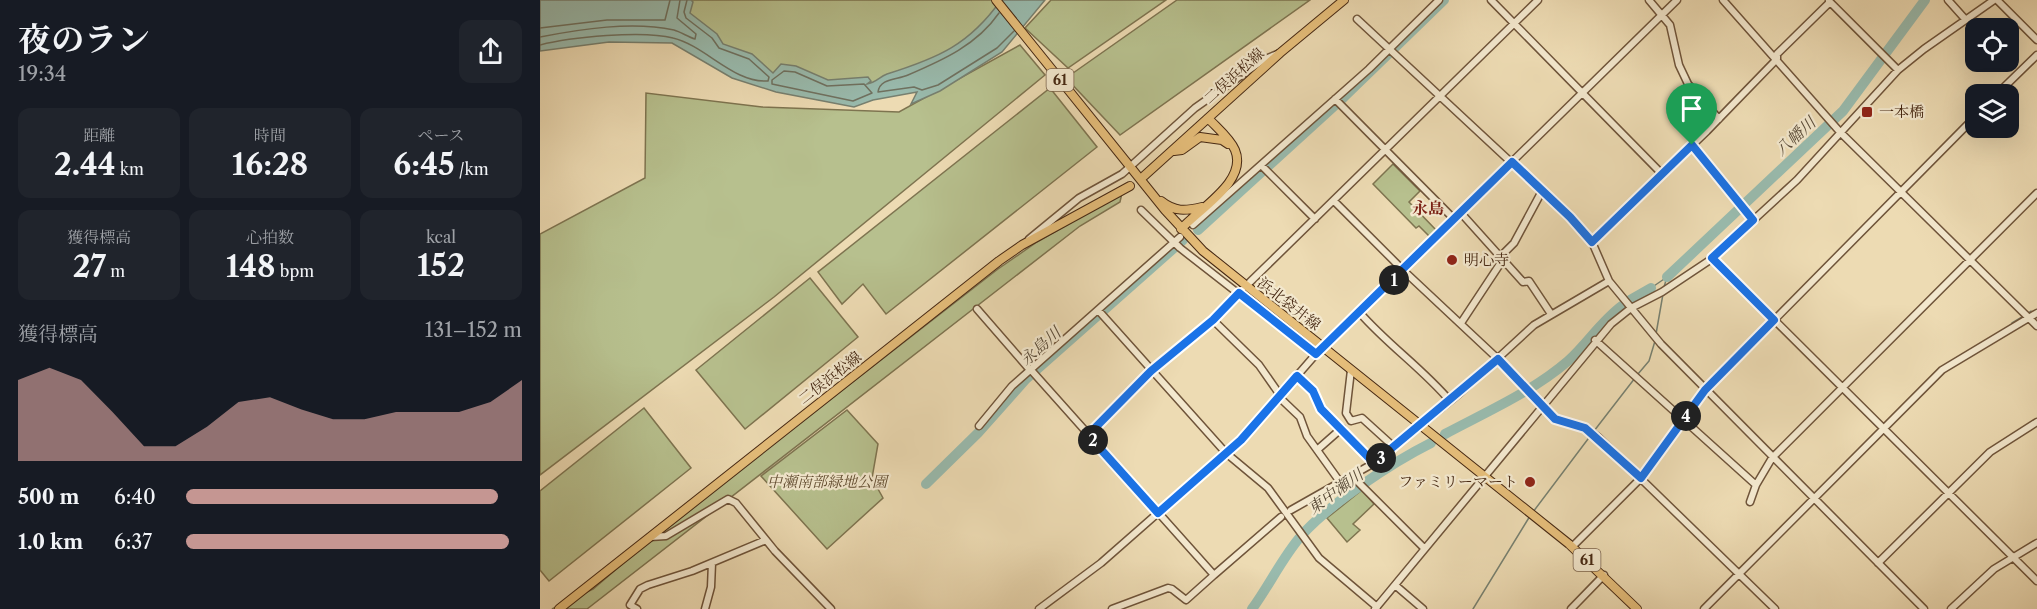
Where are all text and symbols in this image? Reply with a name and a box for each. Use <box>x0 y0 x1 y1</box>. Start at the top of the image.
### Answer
map controls <box>1965 18 2019 138</box>
button: locate <box>1965 18 2019 72</box>
text: 夜のラン <box>18 19 150 60</box>
button: share <box>459 20 522 83</box>
street label: 二俣浜松線 <box>1199 43 1268 108</box>
text: 19:34 <box>18 62 66 86</box>
road number: 61 <box>1046 69 1074 91</box>
pin <box>1666 83 1717 145</box>
button: layers <box>1965 84 2019 138</box>
icon: arrive <box>1675 92 1708 125</box>
place label: 一本橋 <box>1879 102 1924 121</box>
marker: 一本橋 <box>1860 105 1874 119</box>
water label: 八幡川 <box>1771 111 1821 160</box>
text: 距離 <box>83 125 115 145</box>
text: 時間 <box>254 125 286 145</box>
text: ペース <box>417 125 465 145</box>
text: 2.44 <box>54 146 116 183</box>
text: 16:28 <box>232 146 308 183</box>
text: 6:45 <box>393 146 454 183</box>
text: km <box>116 159 144 179</box>
text: /km <box>454 159 489 179</box>
district label: 永島 <box>1412 198 1444 218</box>
text: 獲得標高 <box>67 227 131 247</box>
text: 心拍数 <box>246 227 294 247</box>
text: kcal <box>426 227 456 247</box>
text: 152 <box>417 247 465 284</box>
text: 27 <box>73 248 106 285</box>
text: 148 <box>226 248 276 285</box>
place label: 明心寺 <box>1464 250 1509 269</box>
marker: 明心寺 <box>1445 253 1459 267</box>
text: m <box>106 261 125 281</box>
text: bpm <box>276 261 314 281</box>
pin: 1 <box>1379 265 1409 295</box>
text: 1 <box>1390 270 1398 290</box>
street label: 浜北袋井線 <box>1254 273 1325 334</box>
text: 131–152 m <box>425 318 522 342</box>
water label: 永島川 <box>1015 321 1066 369</box>
text: 獲得標高 <box>18 322 98 346</box>
street label: 二俣浜松線 <box>794 347 865 408</box>
pin: 4 <box>1671 401 1701 431</box>
text: 4 <box>1681 406 1691 426</box>
pin: 2 <box>1078 425 1108 455</box>
text: 2 <box>1088 430 1098 450</box>
pin: 3 <box>1366 443 1396 473</box>
text: 3 <box>1376 448 1386 468</box>
water label: 東中瀬川 <box>1303 463 1368 518</box>
park label: 中瀬南部緑地公園 <box>767 472 890 491</box>
place label: ファミリーマート <box>1398 472 1518 491</box>
marker: ファミリーマート <box>1523 475 1537 489</box>
text: 500 m <box>18 485 79 509</box>
text: 6:40 <box>114 485 156 509</box>
text: 1.0 km <box>18 530 83 554</box>
text: 6:37 <box>114 530 152 554</box>
road number: 61 <box>1574 549 1600 571</box>

